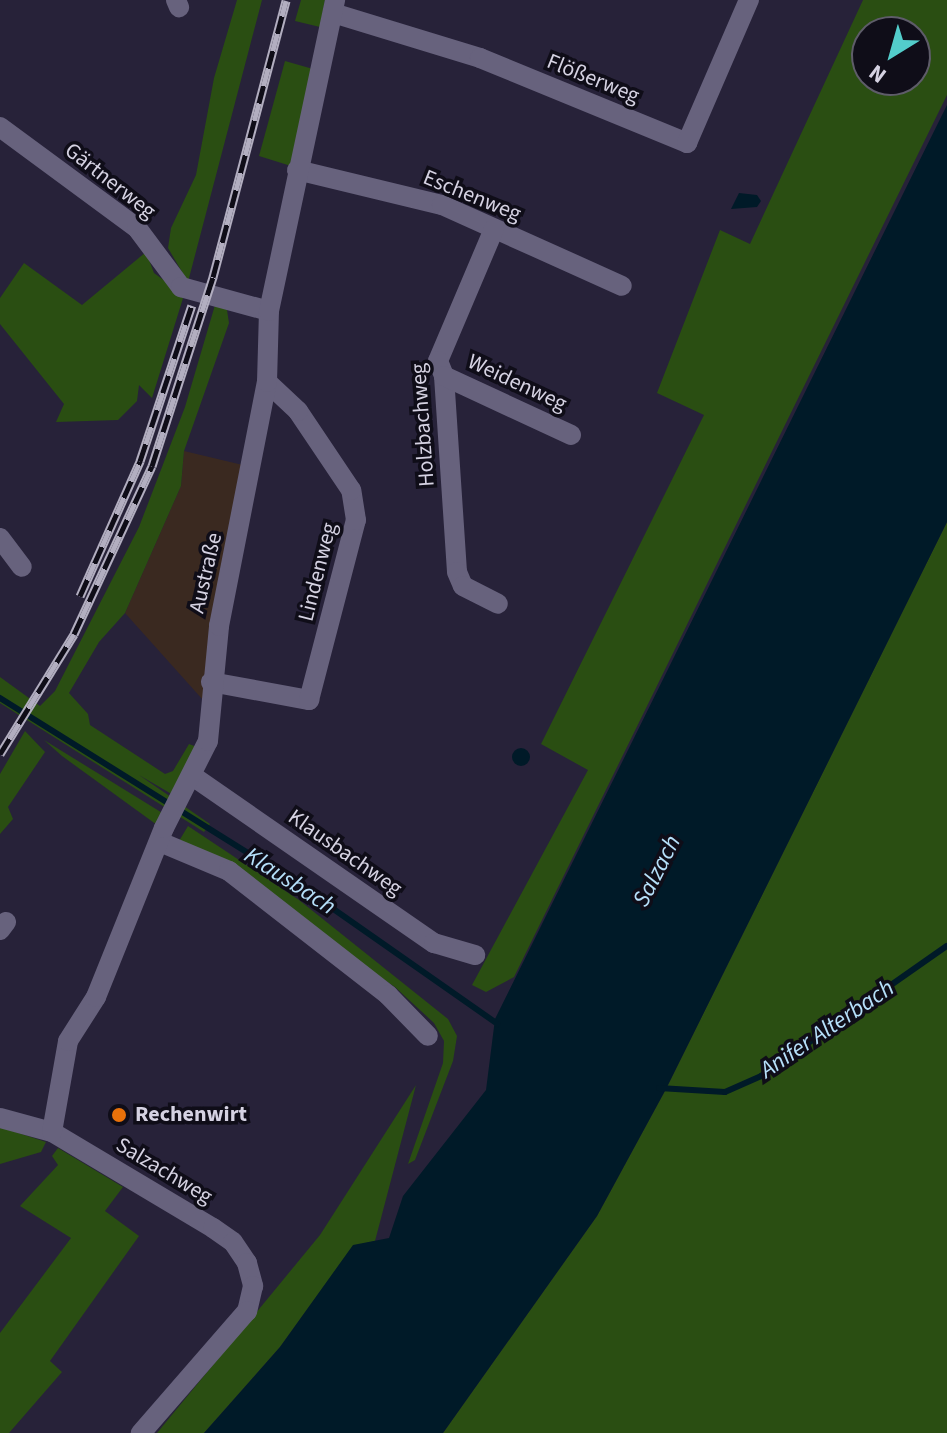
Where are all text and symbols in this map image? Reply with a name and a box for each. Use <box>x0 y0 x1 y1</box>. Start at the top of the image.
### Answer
north arrow <box>851 16 931 96</box>
street label: Flößerweg <box>543 48 643 110</box>
text: N <box>862 56 893 91</box>
street label: Gärtnerweg <box>59 137 161 225</box>
street label: Eschenweg <box>419 164 525 228</box>
street label: Weidenweg <box>463 349 571 417</box>
street label: Holzbachweg <box>406 362 440 488</box>
street label: Lindenweg <box>293 520 343 624</box>
street label: Austraße <box>184 530 228 616</box>
street label: Klausbachweg <box>283 804 407 902</box>
water label: Salzach <box>627 830 687 912</box>
water label: Klausbach <box>239 841 341 921</box>
water label: Anifer Alterbach <box>754 974 900 1084</box>
place label: Rechenwirt <box>135 1102 247 1128</box>
marker: Rechenwirt <box>110 1106 128 1124</box>
street label: Salzachweg <box>111 1132 217 1210</box>

